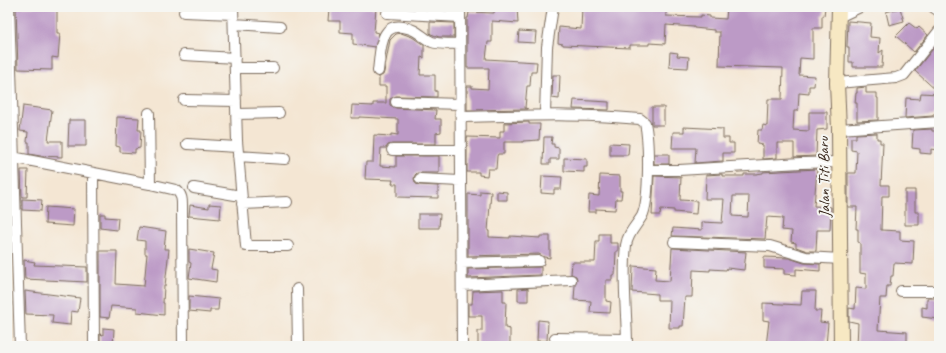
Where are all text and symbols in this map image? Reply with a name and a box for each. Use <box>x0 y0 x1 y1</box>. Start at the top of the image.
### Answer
street label: Jalan Titi Baru <box>813 135 835 219</box>

